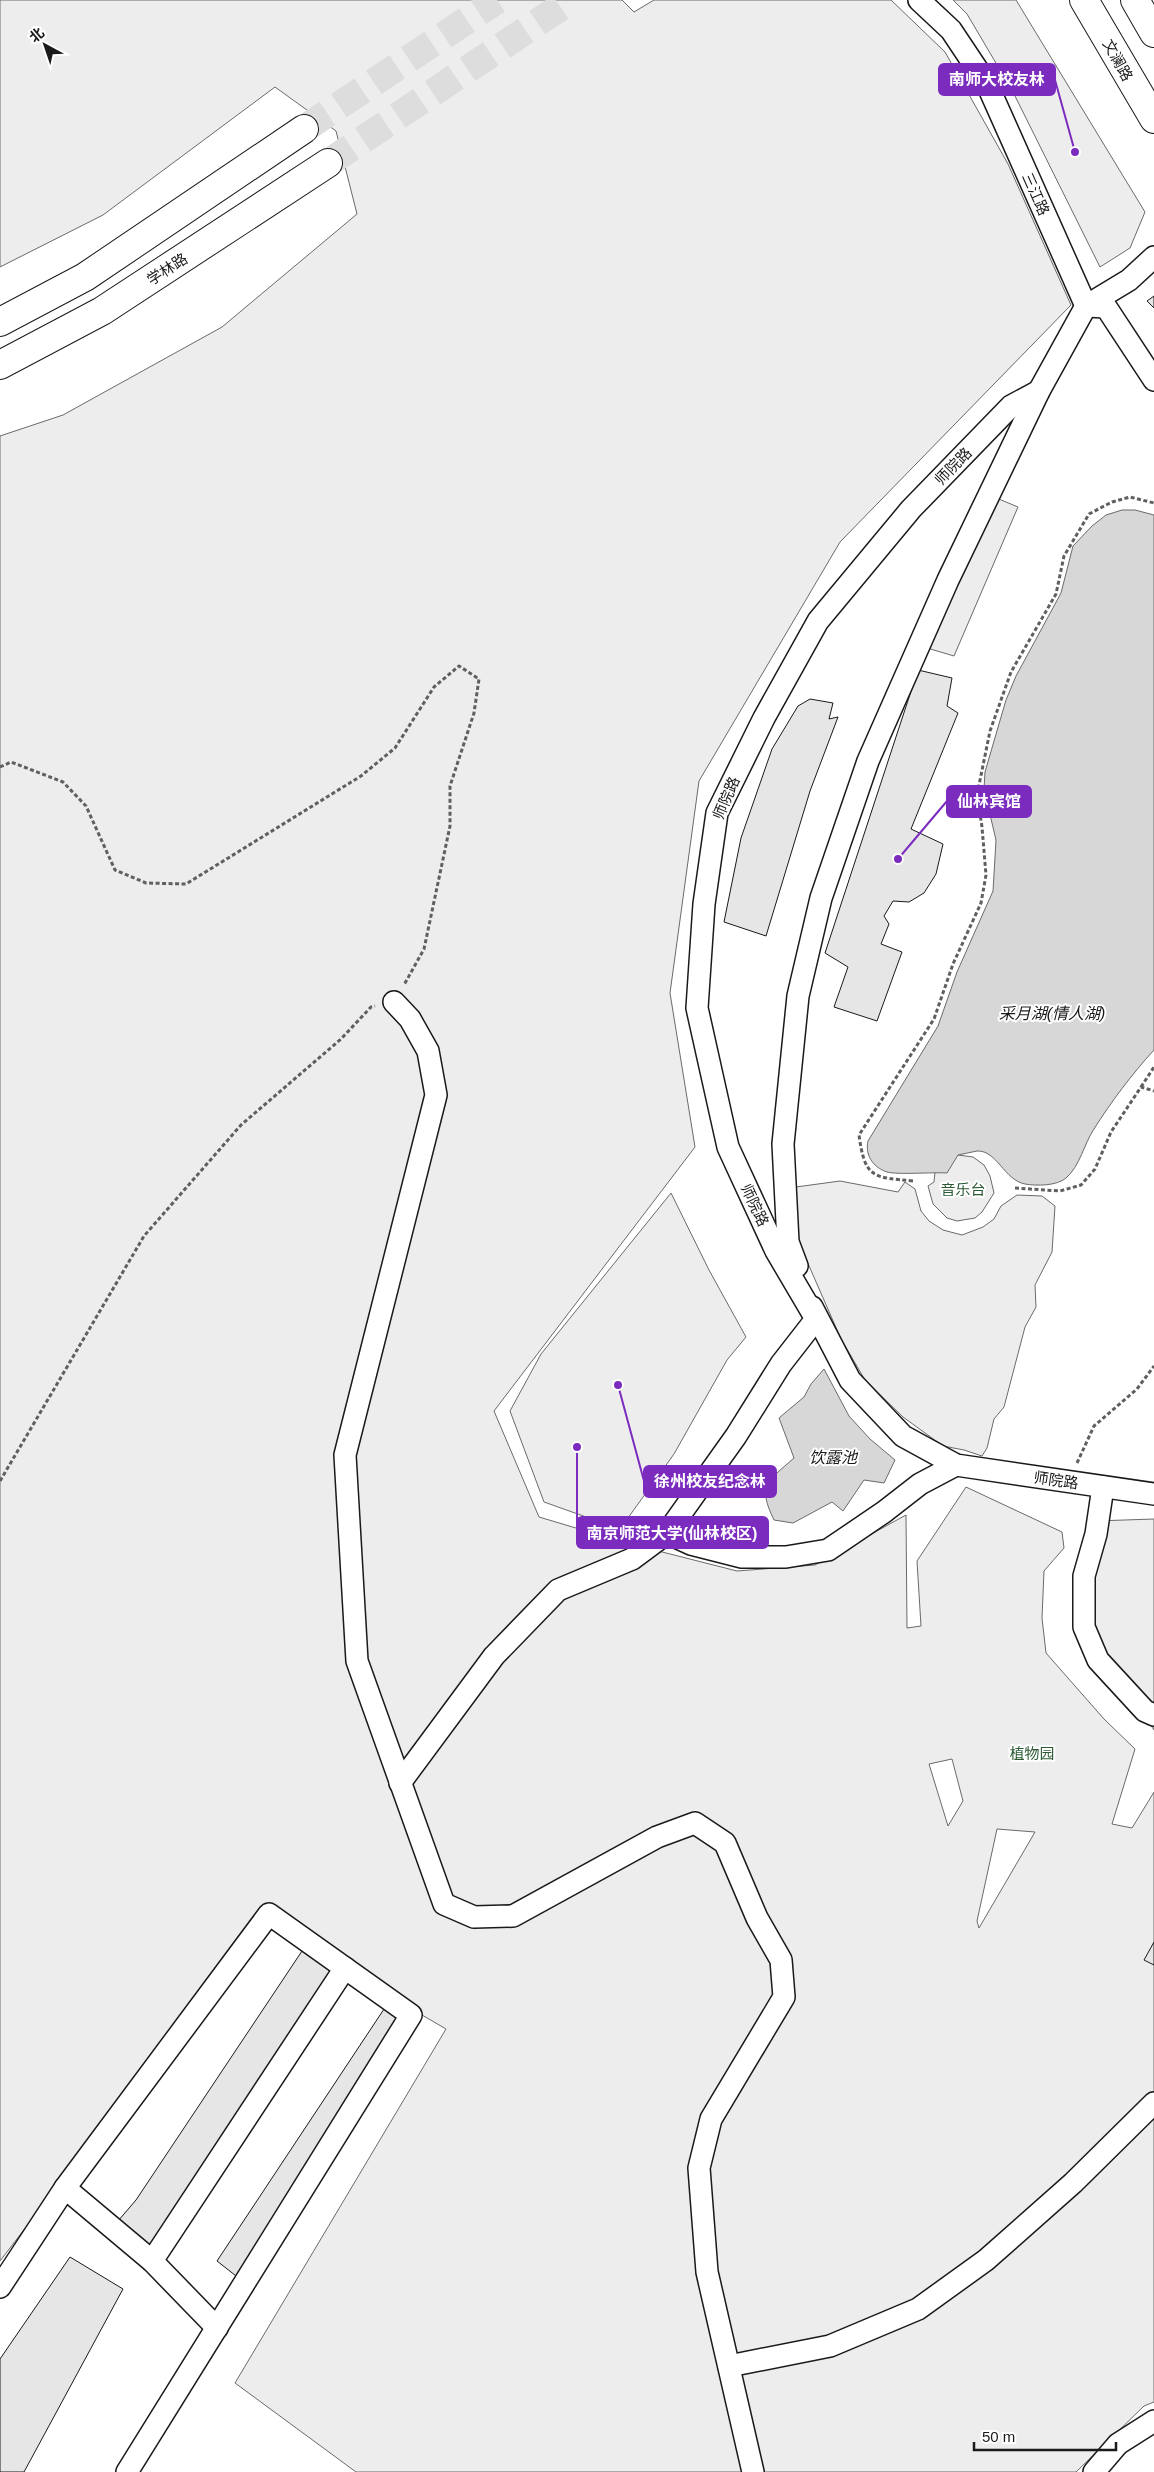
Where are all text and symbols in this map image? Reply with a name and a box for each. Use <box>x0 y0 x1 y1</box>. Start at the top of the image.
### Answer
north arrow <box>20 20 70 70</box>
text: 北 <box>26 24 47 46</box>
street label: 文澜路 <box>1100 36 1136 84</box>
callout: 南师大校友林 <box>939 64 1055 95</box>
text: 南师大校友林 <box>949 70 1045 88</box>
street label: 三江路 <box>1019 170 1053 218</box>
street label: 学林路 <box>143 250 191 288</box>
street label: 师院路 <box>931 444 975 488</box>
street label: 师院路 <box>709 774 743 822</box>
callout: 仙林宾馆 <box>947 786 1031 817</box>
text: 仙林宾馆 <box>957 792 1021 810</box>
water label: 采月湖(情人湖) <box>999 1005 1105 1022</box>
street label: 师院路 <box>738 1181 772 1229</box>
park label: 音乐台 <box>940 1181 986 1198</box>
water label: 饮露池 <box>809 1449 859 1466</box>
callout: 徐州校友纪念林 <box>644 1466 776 1497</box>
street label: 师院路 <box>1033 1468 1079 1492</box>
text: 徐州校友纪念林 <box>654 1472 766 1490</box>
callout: 南京师范大学(仙林校区) <box>577 1517 768 1548</box>
text: 南京师范大学(仙林校区) <box>587 1524 757 1542</box>
park label: 植物园 <box>1009 1745 1055 1762</box>
scale bar <box>974 2420 1116 2452</box>
text: 50 m <box>982 2428 1015 2445</box>

